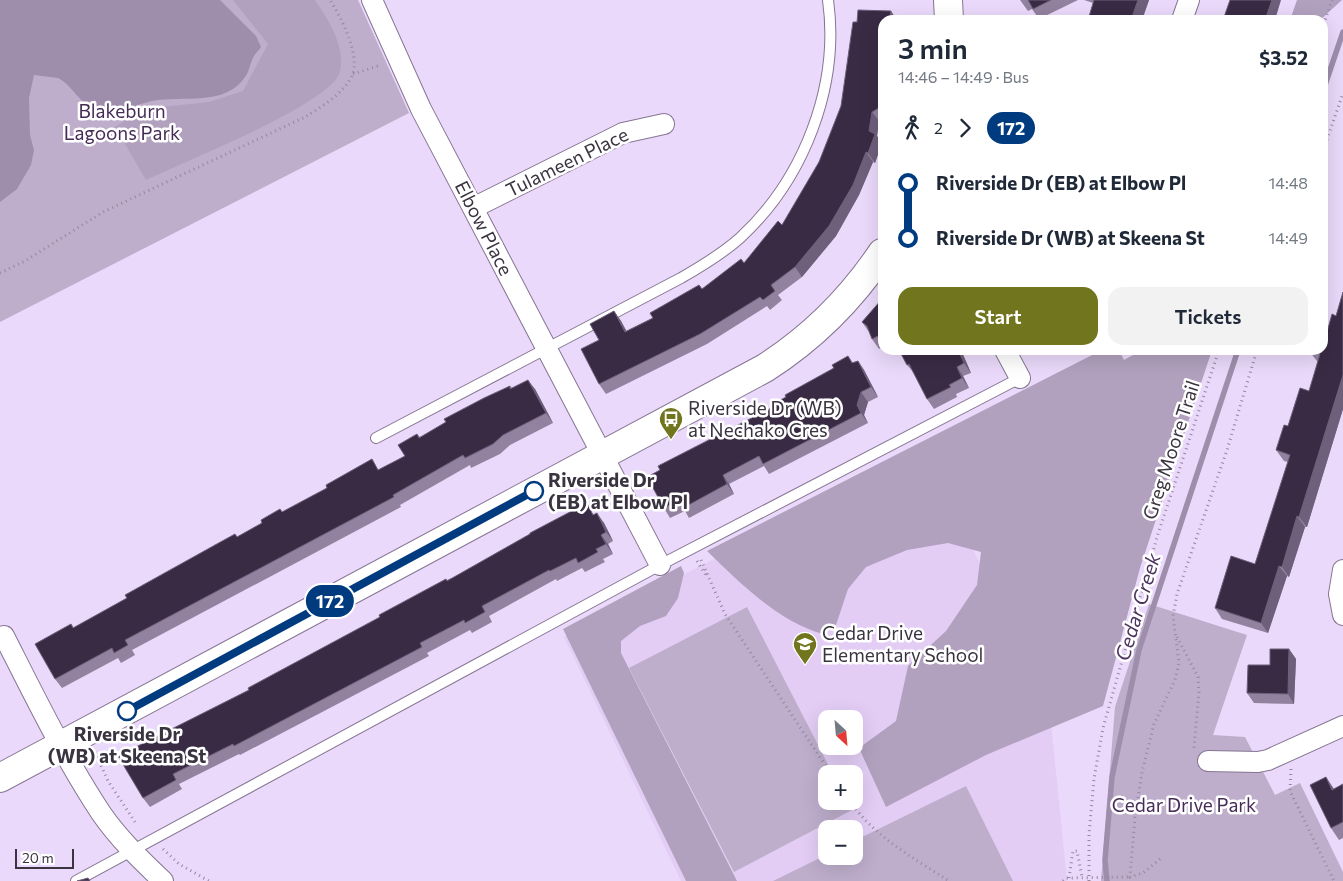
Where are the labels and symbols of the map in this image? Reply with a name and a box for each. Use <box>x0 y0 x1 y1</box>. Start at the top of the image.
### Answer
park label: Blakeburn Lagoons Park <box>64 99 180 144</box>
street label: Tulameen Place <box>502 122 632 201</box>
street label: Elbow Place <box>451 177 518 279</box>
street label: Greg Moore Trail <box>1137 378 1204 522</box>
place label: Riverside Dr (WB) at Nechako Cres <box>688 396 842 441</box>
bus stop icon: Riverside Dr (WB) at Nechako Cres <box>658 406 684 440</box>
place label: Riverside Dr (EB) at Elbow Pl <box>548 468 688 513</box>
marker: Riverside Dr (EB) at Elbow Pl <box>524 481 544 501</box>
water label: Cedar Creek <box>1109 549 1165 663</box>
line badge: 172 <box>301 585 359 617</box>
place label: Cedar Drive Elementary School <box>822 621 983 666</box>
school or university icon: Cedar Drive Elementary School <box>792 631 818 665</box>
marker: Riverside Dr (WB) at Skeena St <box>117 701 137 721</box>
north arrow <box>818 710 862 755</box>
place label: Riverside Dr (WB) at Skeena St <box>48 722 206 767</box>
park label: Cedar Drive Park <box>1112 793 1256 816</box>
scale bar <box>15 846 74 869</box>

